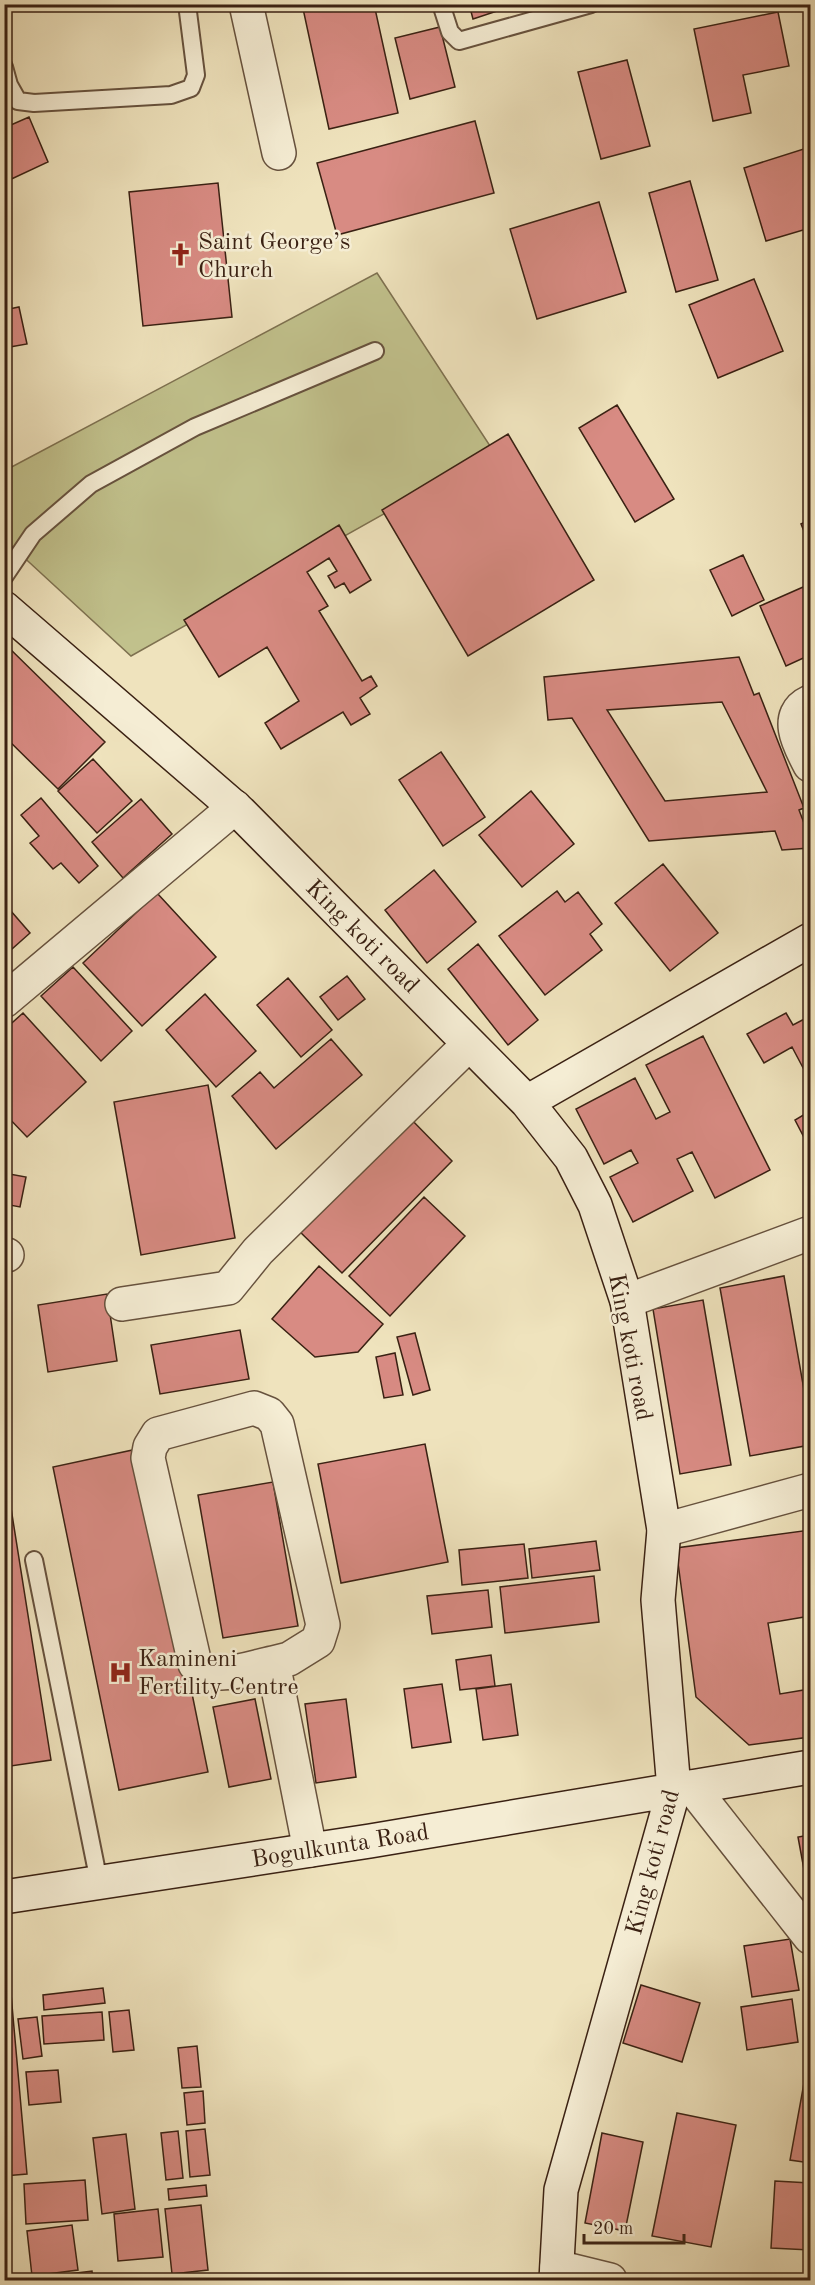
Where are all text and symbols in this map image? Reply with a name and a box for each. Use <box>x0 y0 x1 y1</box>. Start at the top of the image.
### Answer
place label: Saint George’s Church <box>198 231 351 283</box>
church icon: Saint George’s Church <box>167 242 193 268</box>
street label: King koti road <box>300 876 423 999</box>
street label: King koti road <box>603 1272 655 1423</box>
place label: Kamineni Fertility Centre <box>138 1648 298 1700</box>
hospital icon: Kamineni Fertility Centre <box>107 1659 133 1685</box>
street label: King koti road <box>623 1787 685 1938</box>
street label: Bogulkunta Road <box>250 1821 431 1873</box>
scale bar <box>584 2207 684 2245</box>
text: 20 m <box>593 2220 633 2238</box>

